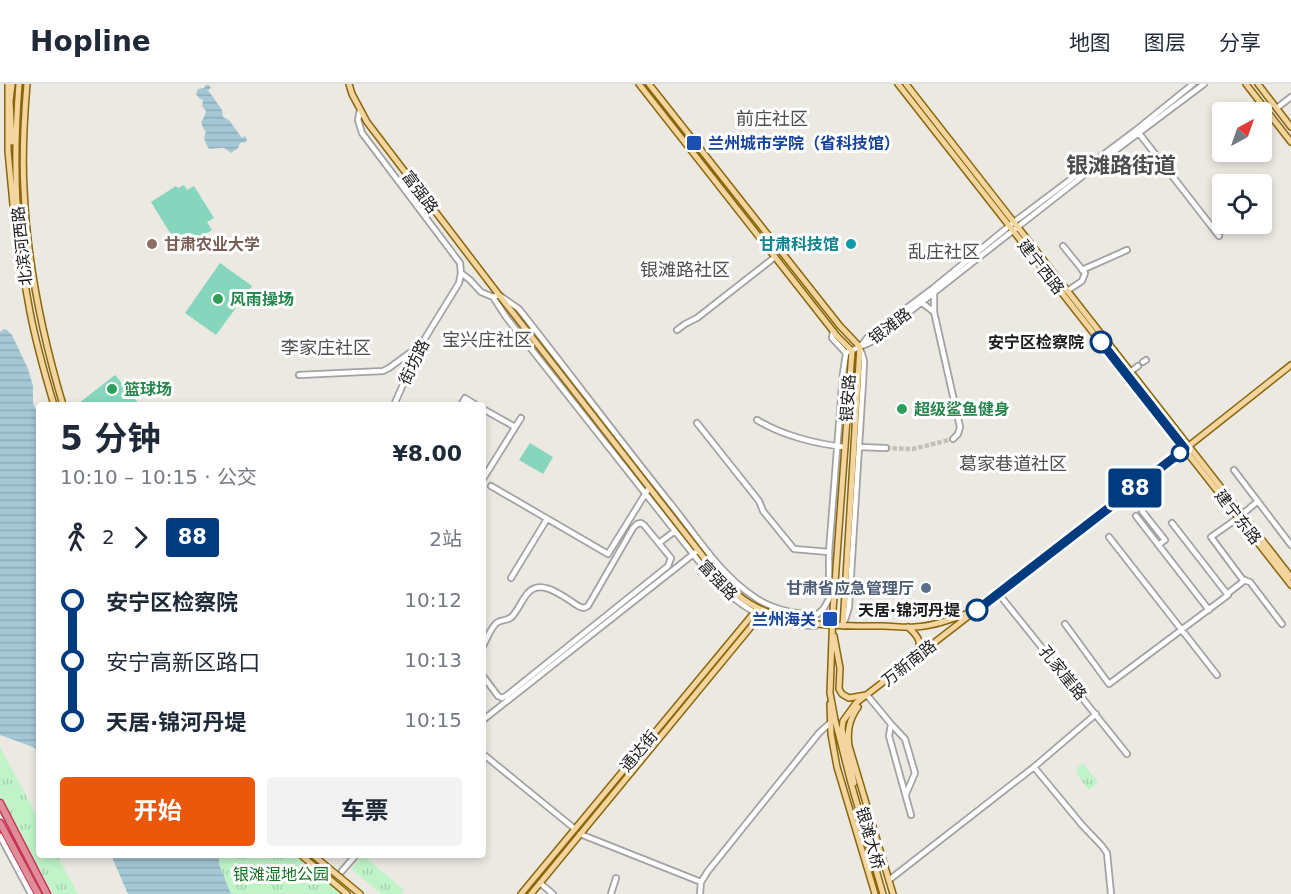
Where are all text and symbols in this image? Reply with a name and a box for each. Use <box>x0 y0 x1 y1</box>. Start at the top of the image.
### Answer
text: Hopline <box>30 25 151 58</box>
text: 地图 <box>1069 31 1111 55</box>
text: 图层 <box>1144 31 1186 55</box>
text: 分享 <box>1219 31 1261 55</box>
north arrow <box>1212 102 1272 162</box>
map controls <box>1212 102 1272 234</box>
district label: 前庄社区 <box>736 108 808 129</box>
marker: 兰州城市学院（省科技馆） <box>685 134 703 152</box>
place label: 兰州城市学院（省科技馆） <box>708 134 900 153</box>
district label: 银滩路街道 <box>1066 153 1176 178</box>
street label: 富强路 <box>398 167 442 217</box>
button: locate <box>1212 174 1272 234</box>
street label: 北滨河西路 <box>8 205 36 287</box>
place label: 甘肃农业大学 <box>164 235 260 254</box>
place label: 甘肃科技馆 <box>759 235 839 254</box>
street label: 建宁西路 <box>1014 236 1068 298</box>
marker: 甘肃农业大学 <box>145 237 159 251</box>
marker: 甘肃科技馆 <box>844 237 858 251</box>
district label: 乱庄社区 <box>908 241 980 262</box>
district label: 银滩路社区 <box>640 259 730 280</box>
place label: 风雨操场 <box>230 290 294 309</box>
marker: 风雨操场 <box>211 292 225 306</box>
street label: 银滩路 <box>865 304 915 348</box>
district label: 宝兴庄社区 <box>442 329 532 350</box>
marker: 安宁区检察院 <box>1090 331 1112 353</box>
place label: 安宁区检察院 <box>988 333 1084 352</box>
street label: 街坊路 <box>395 336 433 388</box>
district label: 李家庄社区 <box>281 337 371 358</box>
street label: 银安路 <box>837 373 859 423</box>
place label: 篮球场 <box>124 380 172 399</box>
marker: 篮球场 <box>105 382 119 396</box>
place label: 超级鲨鱼健身 <box>914 400 1010 419</box>
marker: 超级鲨鱼健身 <box>895 402 909 416</box>
text: 5 分钟 <box>60 419 160 458</box>
text: ¥8.00 <box>392 441 462 466</box>
unlabelled marker <box>1171 444 1189 462</box>
district label: 葛家巷道社区 <box>959 453 1067 474</box>
text: 10:10 – 10:15 · 公交 <box>60 465 257 489</box>
line badge: 88 <box>1108 468 1162 508</box>
text: 88 <box>1120 476 1150 500</box>
street label: 建宁东路 <box>1211 486 1265 548</box>
icon: walk <box>60 521 93 554</box>
icon: forward <box>124 521 157 554</box>
text: 2 <box>102 525 115 549</box>
text: 88 <box>178 525 207 549</box>
text: 2站 <box>429 527 462 551</box>
street label: 富强路 <box>695 556 741 604</box>
place label: 甘肃省应急管理厅 <box>786 579 914 598</box>
marker: 甘肃省应急管理厅 <box>919 581 933 595</box>
text: 10:12 <box>404 588 462 612</box>
text: 安宁区检察院 <box>106 590 238 615</box>
marker: 天居·锦河丹堤 <box>966 599 988 621</box>
place label: 天居·锦河丹堤 <box>858 601 960 620</box>
place label: 兰州海关 <box>752 610 816 629</box>
marker: 兰州海关 <box>821 610 839 628</box>
street label: 万新南路 <box>878 636 940 690</box>
street label: 孔家崖路 <box>1035 642 1091 704</box>
text: 10:13 <box>404 648 462 672</box>
text: 安宁高新区路口 <box>106 650 260 675</box>
text: 10:15 <box>404 708 462 732</box>
text: 天居·锦河丹堤 <box>106 710 246 735</box>
street label: 通达街 <box>616 727 662 775</box>
button: 开始 <box>60 777 255 846</box>
button: 车票 <box>267 777 462 846</box>
street label: 银滩大桥 <box>852 805 888 871</box>
park label: 银滩湿地公园 <box>233 865 329 884</box>

